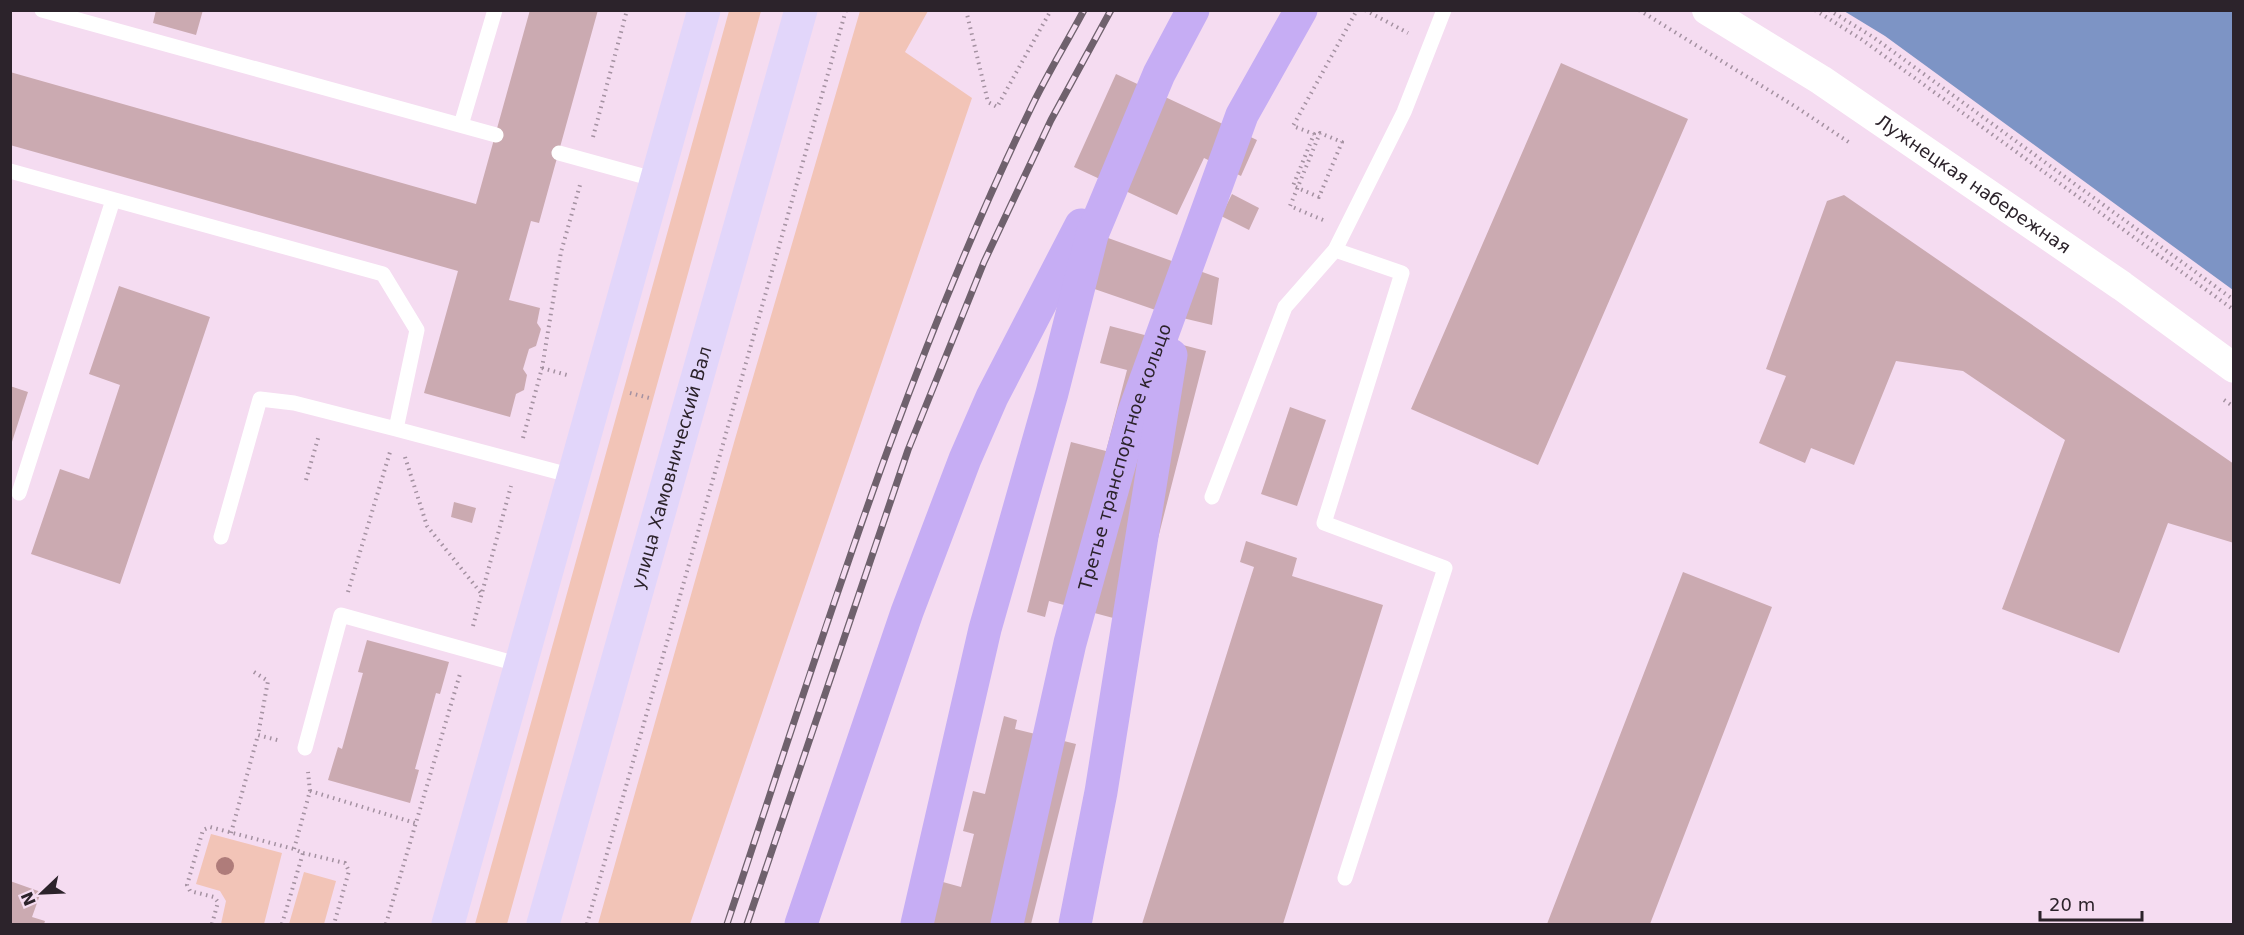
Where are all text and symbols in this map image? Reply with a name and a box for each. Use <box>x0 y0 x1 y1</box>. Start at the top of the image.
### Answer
street label: Лужнецкая набережная <box>1872 110 2075 258</box>
street label: Третье транспортное кольцо <box>1074 321 1175 593</box>
street label: улица Хамовнический Вал <box>627 344 716 592</box>
north arrow <box>12 863 72 923</box>
scale bar <box>2040 884 2142 922</box>
text: N <box>17 889 40 909</box>
text: 20 m <box>2049 894 2095 915</box>

